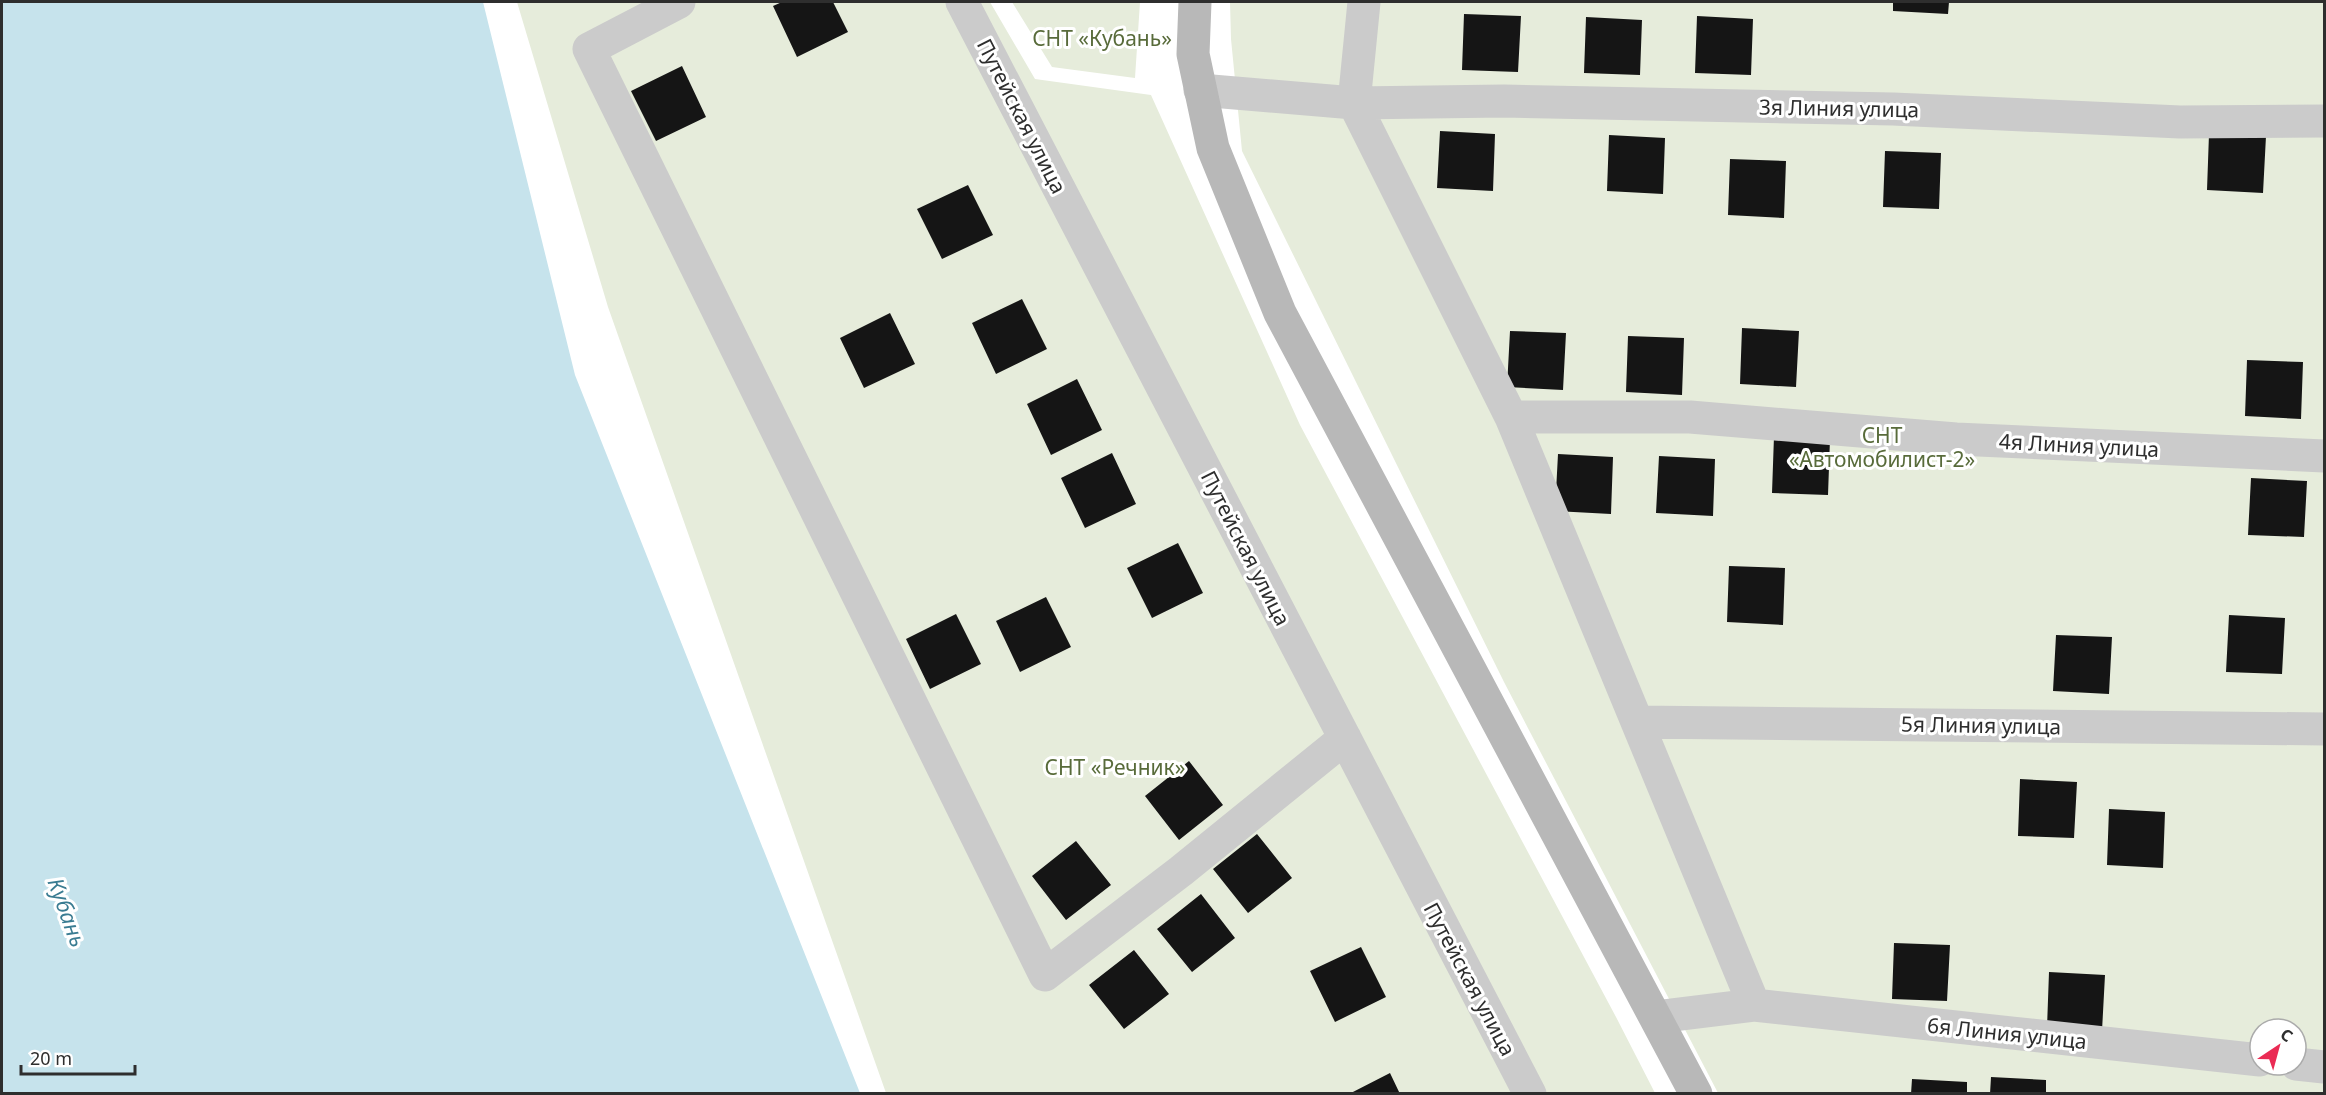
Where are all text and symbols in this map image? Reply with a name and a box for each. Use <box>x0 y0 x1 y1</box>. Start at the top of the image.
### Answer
park label: СНТ «Кубань» <box>1032 24 1172 52</box>
street label: Путейская улица <box>971 34 1073 198</box>
street label: 3я Линия улица <box>1759 93 1919 123</box>
park label: СНТ «Автомобилист-2» <box>1789 421 1975 473</box>
street label: 4я Линия улица <box>1998 427 2160 463</box>
street label: Путейская улица <box>1195 466 1297 630</box>
street label: 5я Линия улица <box>1901 710 2061 740</box>
park label: СНТ «Речник» <box>1045 753 1185 781</box>
water label: Кубань <box>42 873 94 951</box>
street label: Путейская улица <box>1418 897 1522 1061</box>
street label: 6я Линия улица <box>1926 1011 2088 1055</box>
north arrow <box>2248 1017 2308 1077</box>
text: С <box>2276 1023 2297 1047</box>
scale bar <box>21 1038 135 1076</box>
text: 20 m <box>30 1046 72 1070</box>

